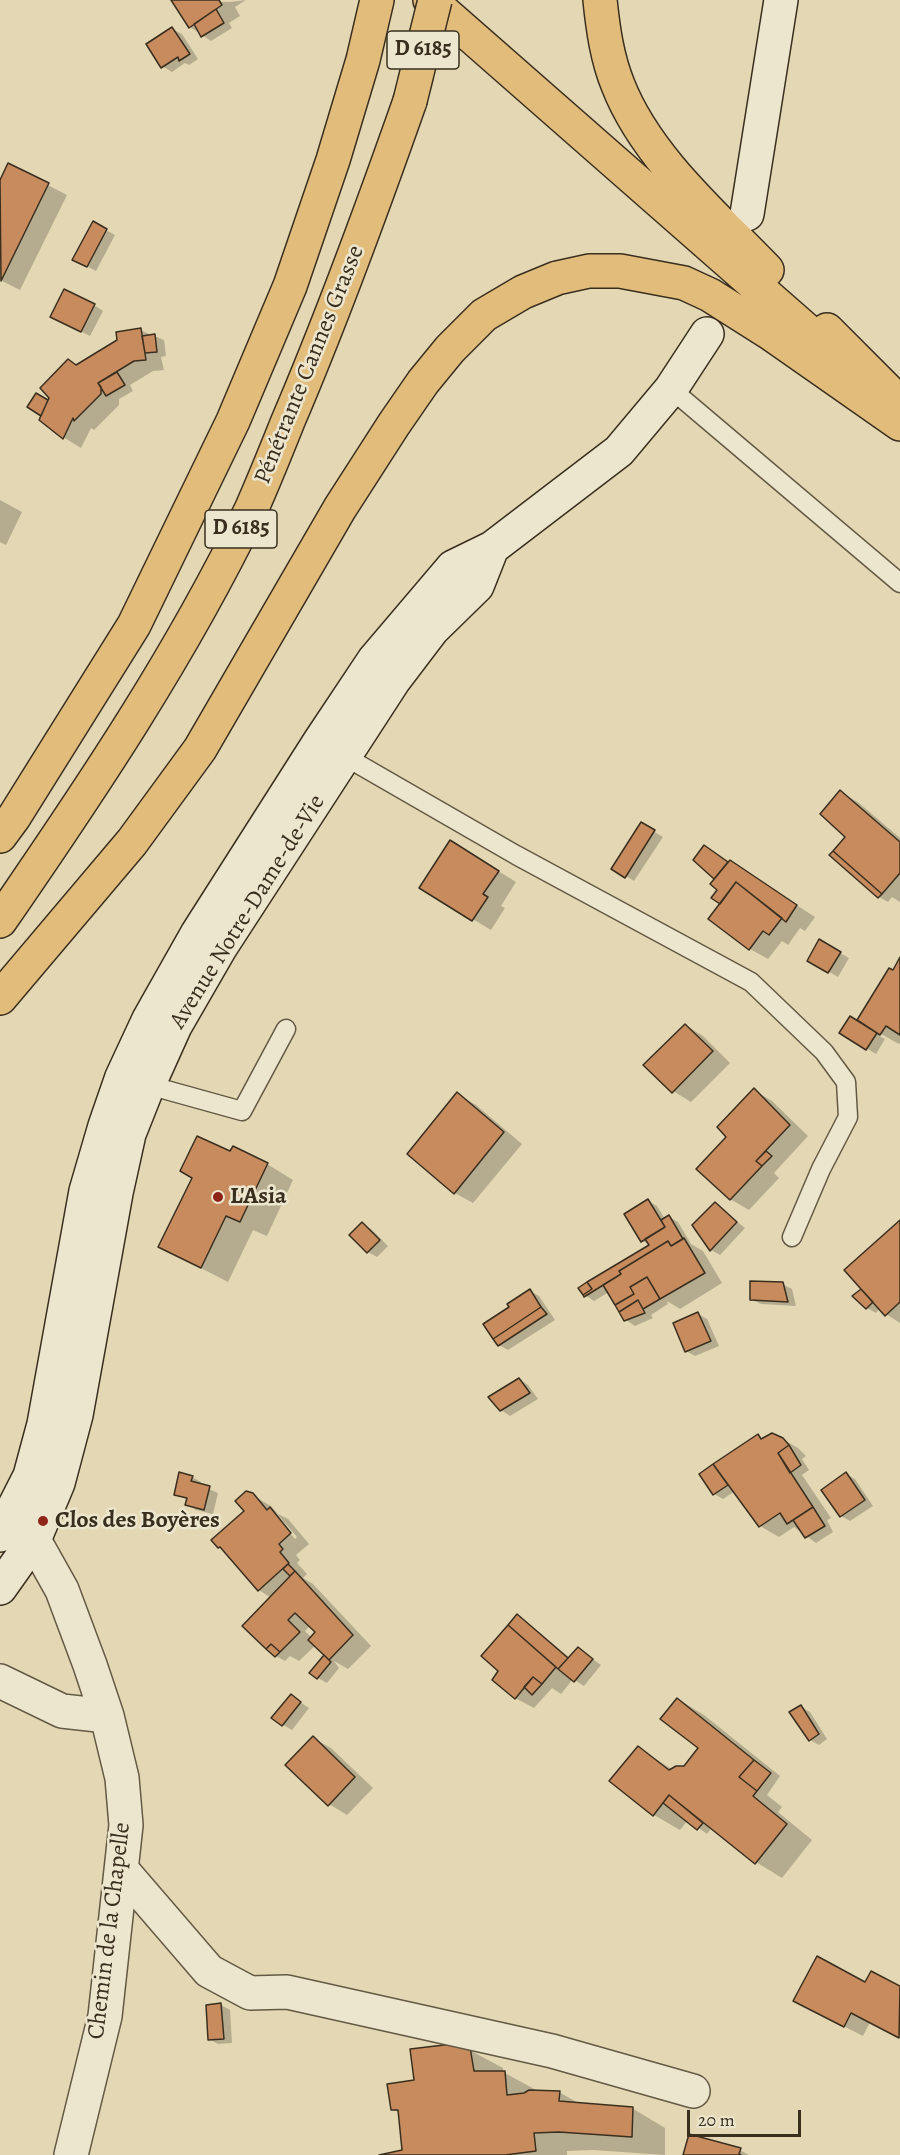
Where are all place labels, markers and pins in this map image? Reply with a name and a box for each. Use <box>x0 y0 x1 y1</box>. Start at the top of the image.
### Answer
place label: L'Asia <box>230 1183 287 1211</box>
marker: L'Asia <box>211 1190 225 1204</box>
place label: Clos des Boyères <box>55 1507 220 1535</box>
marker: Clos des Boyères <box>36 1514 50 1528</box>

